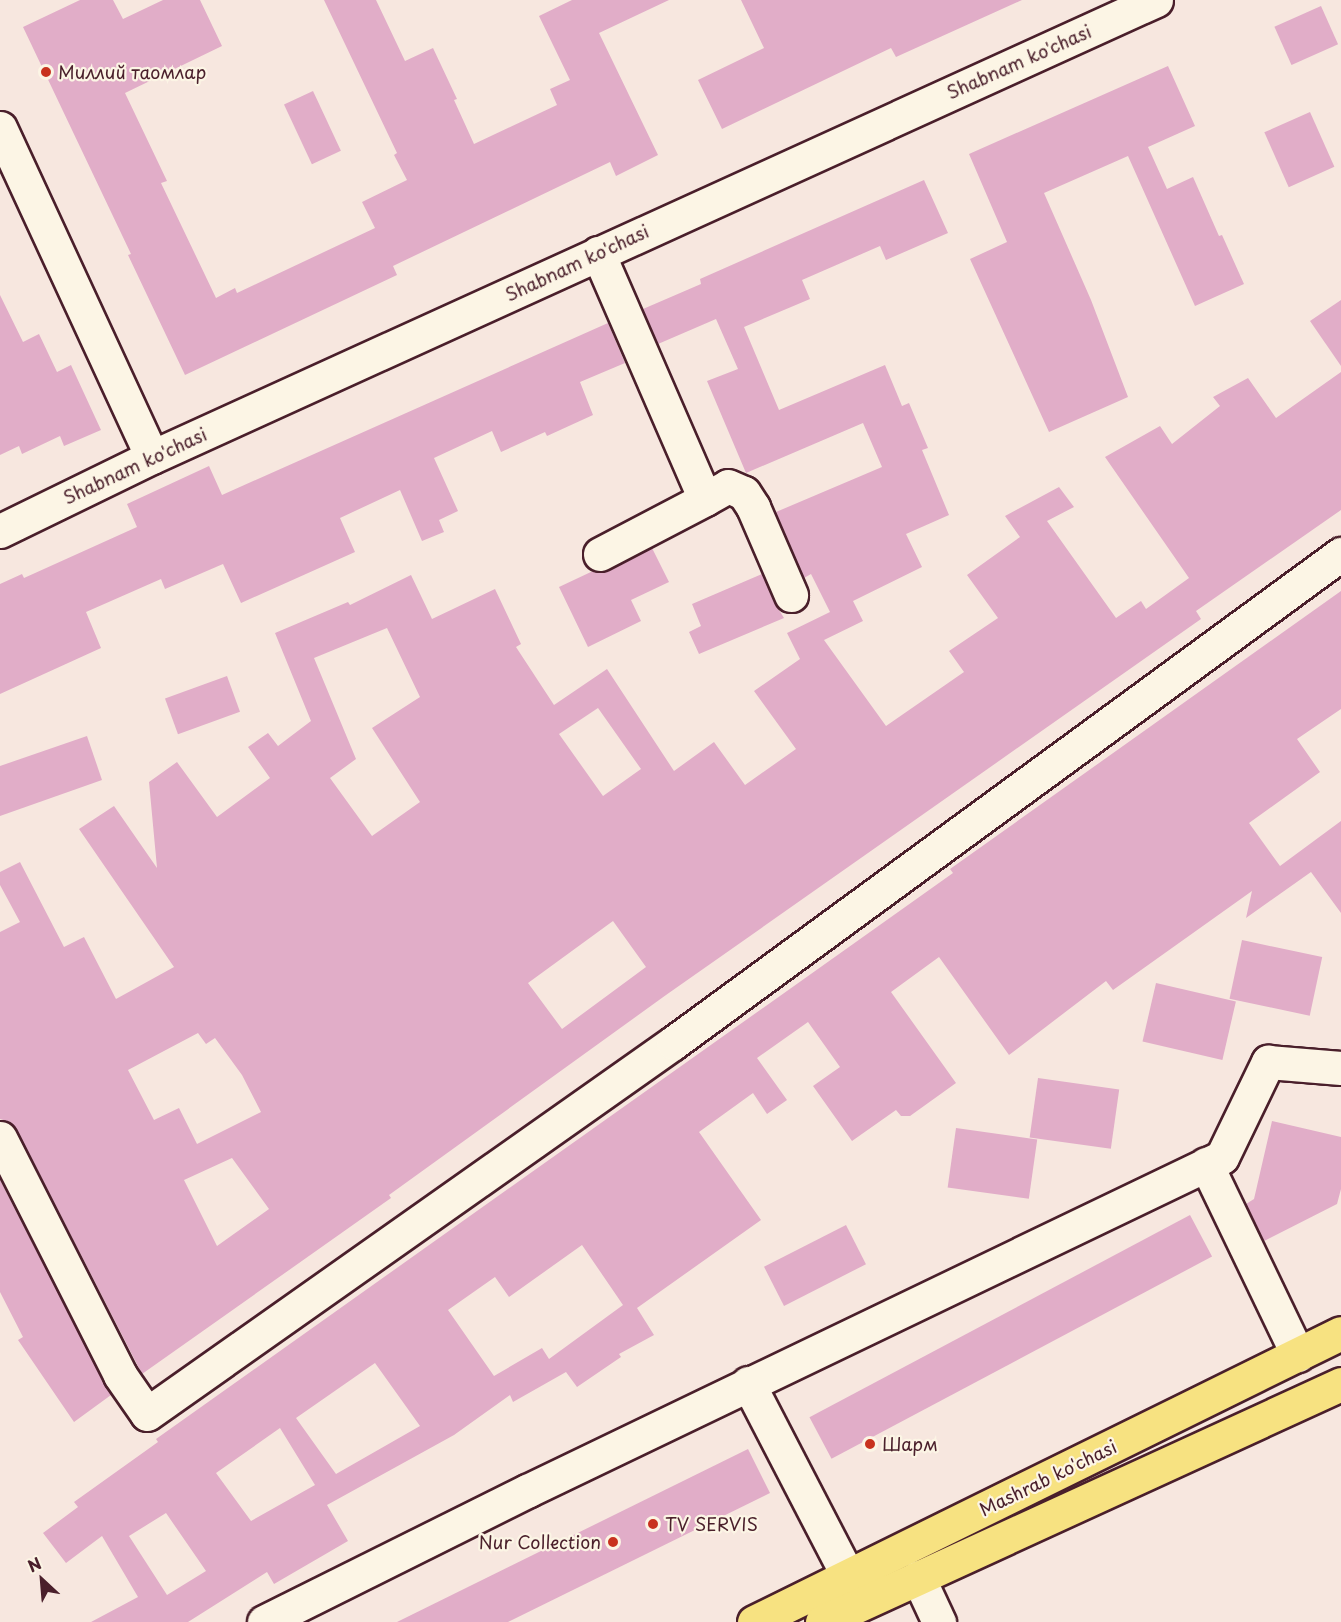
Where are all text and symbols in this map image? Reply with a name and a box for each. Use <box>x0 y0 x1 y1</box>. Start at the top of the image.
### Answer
street label: Shabnam ko'chasi <box>943 20 1095 104</box>
place label: Миллий таомлар <box>58 61 207 83</box>
marker: Миллий таомлар <box>39 65 53 79</box>
street label: Shabnam ko'chasi <box>502 220 652 306</box>
street label: Shabnam ko'chasi <box>60 423 210 509</box>
place label: Шарм <box>882 1433 938 1455</box>
street label: Mashrab ko'chasi <box>976 1435 1120 1521</box>
marker: Шарм <box>863 1437 877 1451</box>
place label: TV SERVIS <box>665 1513 759 1535</box>
marker: TV SERVIS <box>646 1517 660 1531</box>
place label: Nur Collection <box>478 1531 601 1553</box>
marker: Nur Collection <box>606 1535 620 1549</box>
north arrow <box>12 1550 72 1610</box>
text: N <box>23 1550 45 1577</box>

